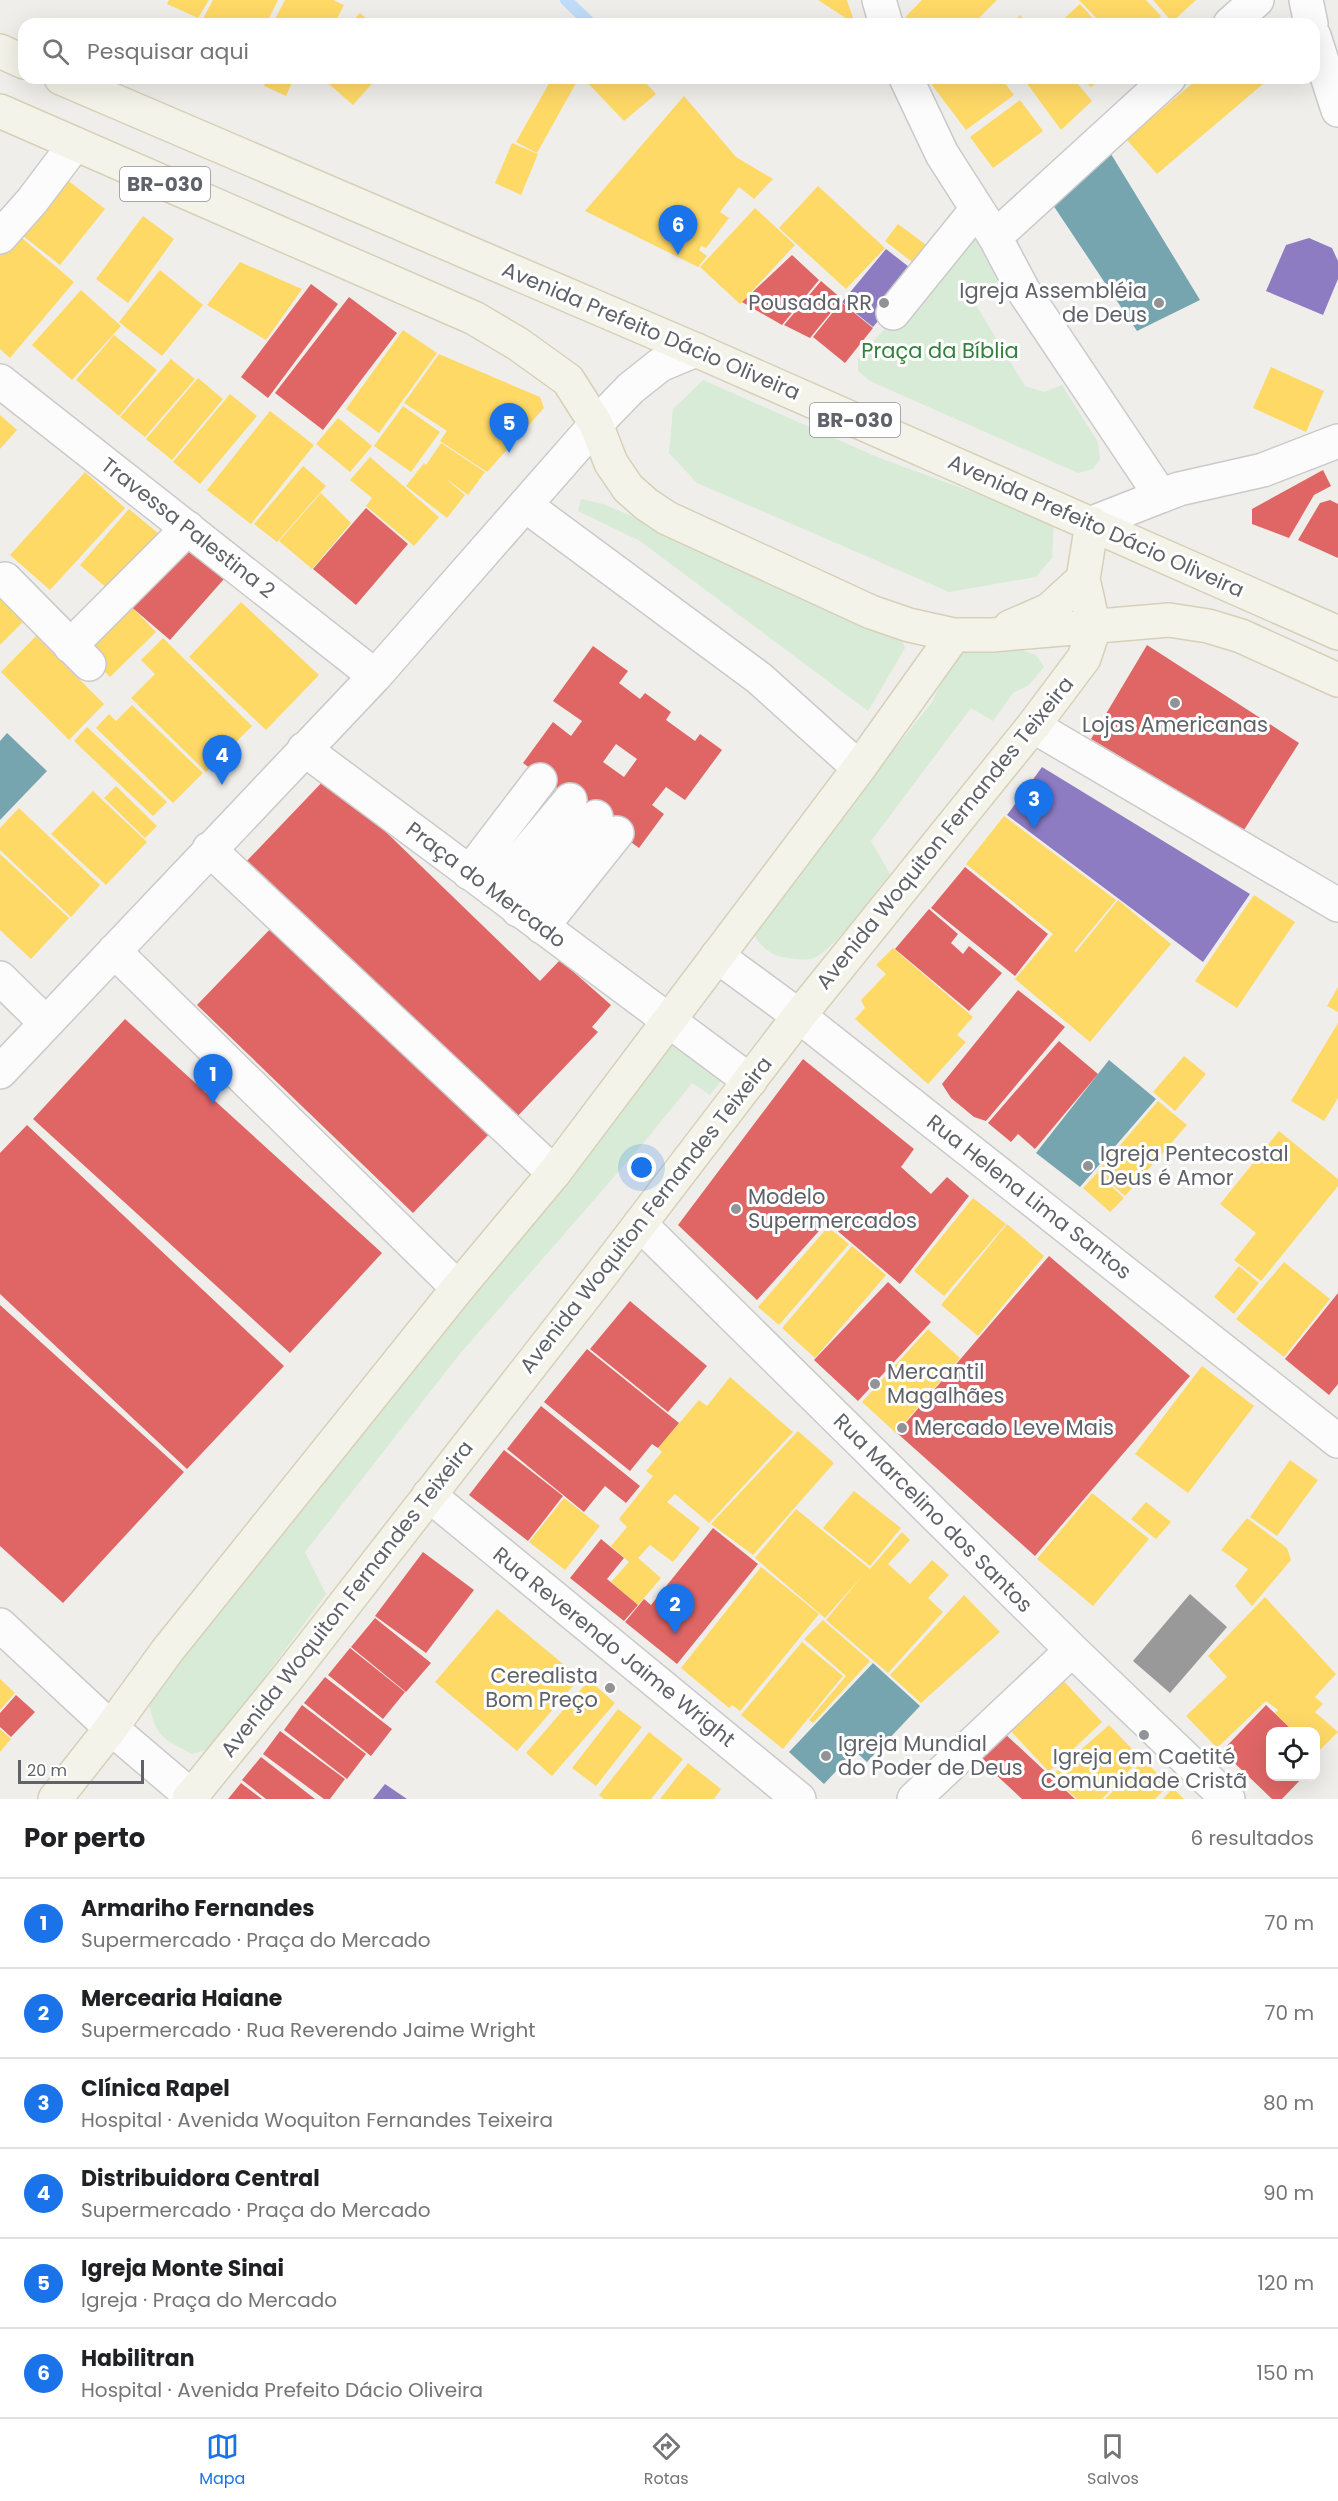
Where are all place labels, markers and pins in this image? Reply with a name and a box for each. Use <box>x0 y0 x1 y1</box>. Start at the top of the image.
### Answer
pin: 6 <box>658 206 698 255</box>
place label: Igreja Assembléia de Deus <box>959 276 1147 329</box>
place label: Pousada RR <box>748 288 872 317</box>
marker: Pousada RR <box>877 296 891 310</box>
marker: Igreja Assembléia de Deus <box>1152 296 1166 310</box>
pin: 5 <box>490 404 528 453</box>
marker: Lojas Americanas <box>1168 696 1182 710</box>
place label: Lojas Americanas <box>1082 710 1268 739</box>
pin: 4 <box>202 736 242 785</box>
pin: 3 <box>1014 780 1054 829</box>
pin: 1 <box>194 1054 232 1104</box>
place label: Igreja Pentecostal Deus é Amor <box>1100 1139 1289 1192</box>
marker: Igreja Pentecostal Deus é Amor <box>1081 1159 1095 1173</box>
place label: Modelo Supermercados <box>748 1182 917 1235</box>
marker: Modelo Supermercados <box>729 1202 743 1216</box>
place label: Mercantil Magalhães <box>887 1357 1004 1410</box>
marker: Mercantil Magalhães <box>868 1377 882 1391</box>
place label: Mercado Leve Mais <box>914 1413 1114 1442</box>
marker: Mercado Leve Mais <box>895 1421 909 1435</box>
pin: 2 <box>656 1584 694 1634</box>
place label: Cerealista Bom Preço <box>485 1661 598 1714</box>
marker: Cerealista Bom Preço <box>603 1681 617 1695</box>
marker: Igreja em Caetité Comunidade Cristã <box>1137 1728 1151 1742</box>
place label: Igreja Mundial do Poder de Deus <box>838 1729 1023 1782</box>
place label: Igreja em Caetité Comunidade Cristã <box>1041 1742 1247 1795</box>
marker: Igreja Mundial do Poder de Deus <box>819 1749 833 1763</box>

